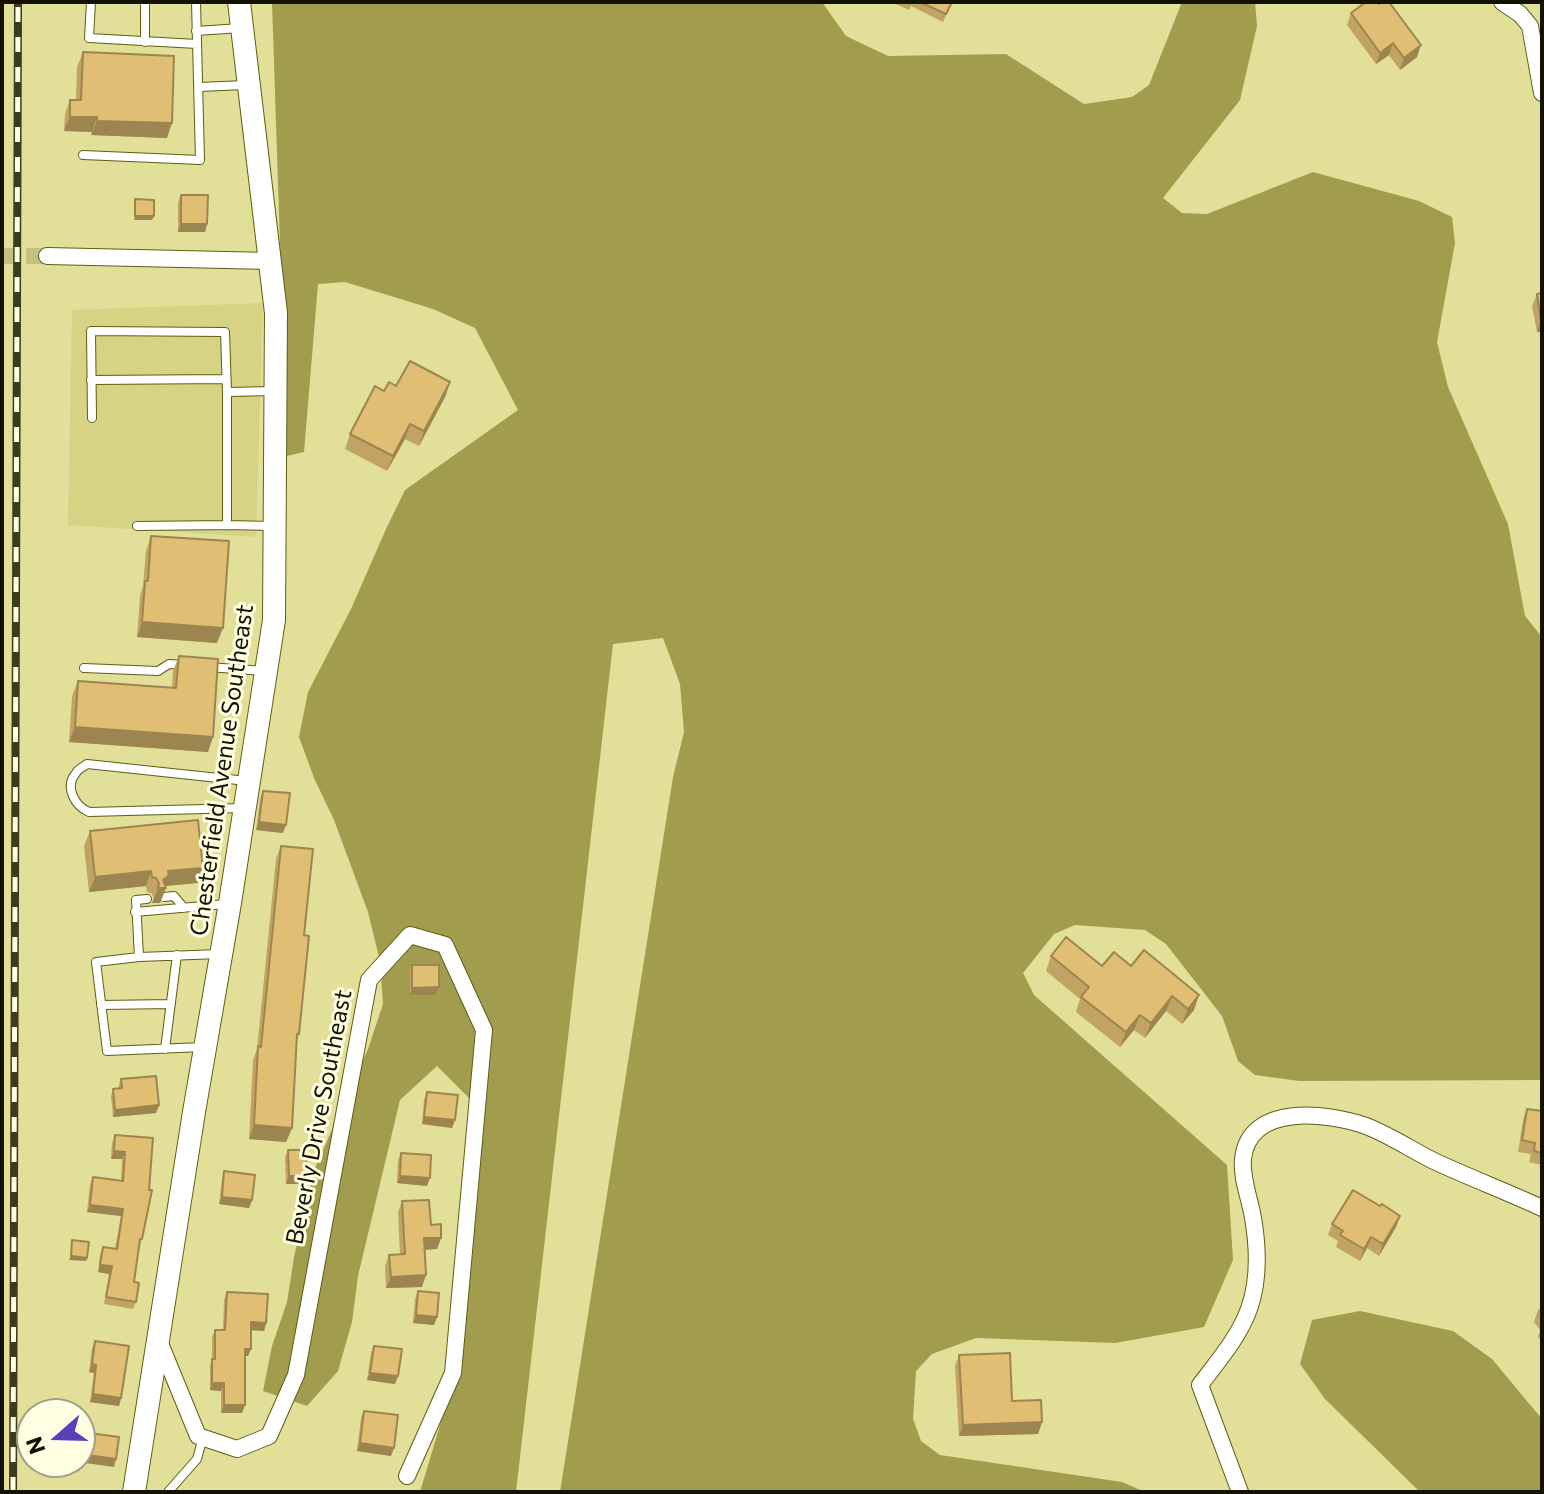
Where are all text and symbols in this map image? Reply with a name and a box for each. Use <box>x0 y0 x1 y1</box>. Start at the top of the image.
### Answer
street label: Chesterfield Avenue Southeast <box>184 602 260 938</box>
street label: Beverly Drive Southeast <box>280 987 358 1247</box>
north arrow <box>16 1398 96 1478</box>
text: N <box>19 1433 50 1458</box>

